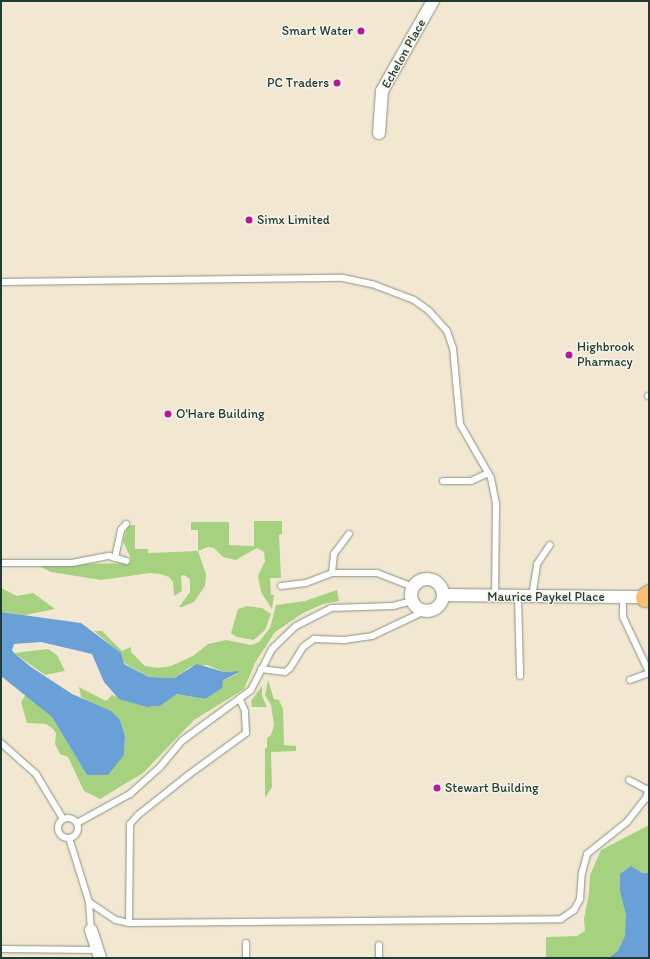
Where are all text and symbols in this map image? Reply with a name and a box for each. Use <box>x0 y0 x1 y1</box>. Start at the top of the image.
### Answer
street label: Echelon Place <box>379 17 429 91</box>
place label: Smart Water <box>282 23 353 39</box>
marker: Smart Water <box>356 26 366 36</box>
place label: PC Traders <box>268 75 329 91</box>
marker: PC Traders <box>332 78 342 88</box>
place label: Simx Limited <box>257 212 330 228</box>
marker: Simx Limited <box>244 215 254 225</box>
place label: Highbrook Pharmacy <box>577 340 634 371</box>
marker: Highbrook Pharmacy <box>564 350 574 360</box>
place label: O'Hare Building <box>176 406 265 422</box>
marker: O'Hare Building <box>163 409 173 419</box>
street label: Maurice Paykel Place <box>488 589 604 605</box>
place label: Stewart Building <box>445 780 539 796</box>
marker: Stewart Building <box>432 783 442 793</box>

